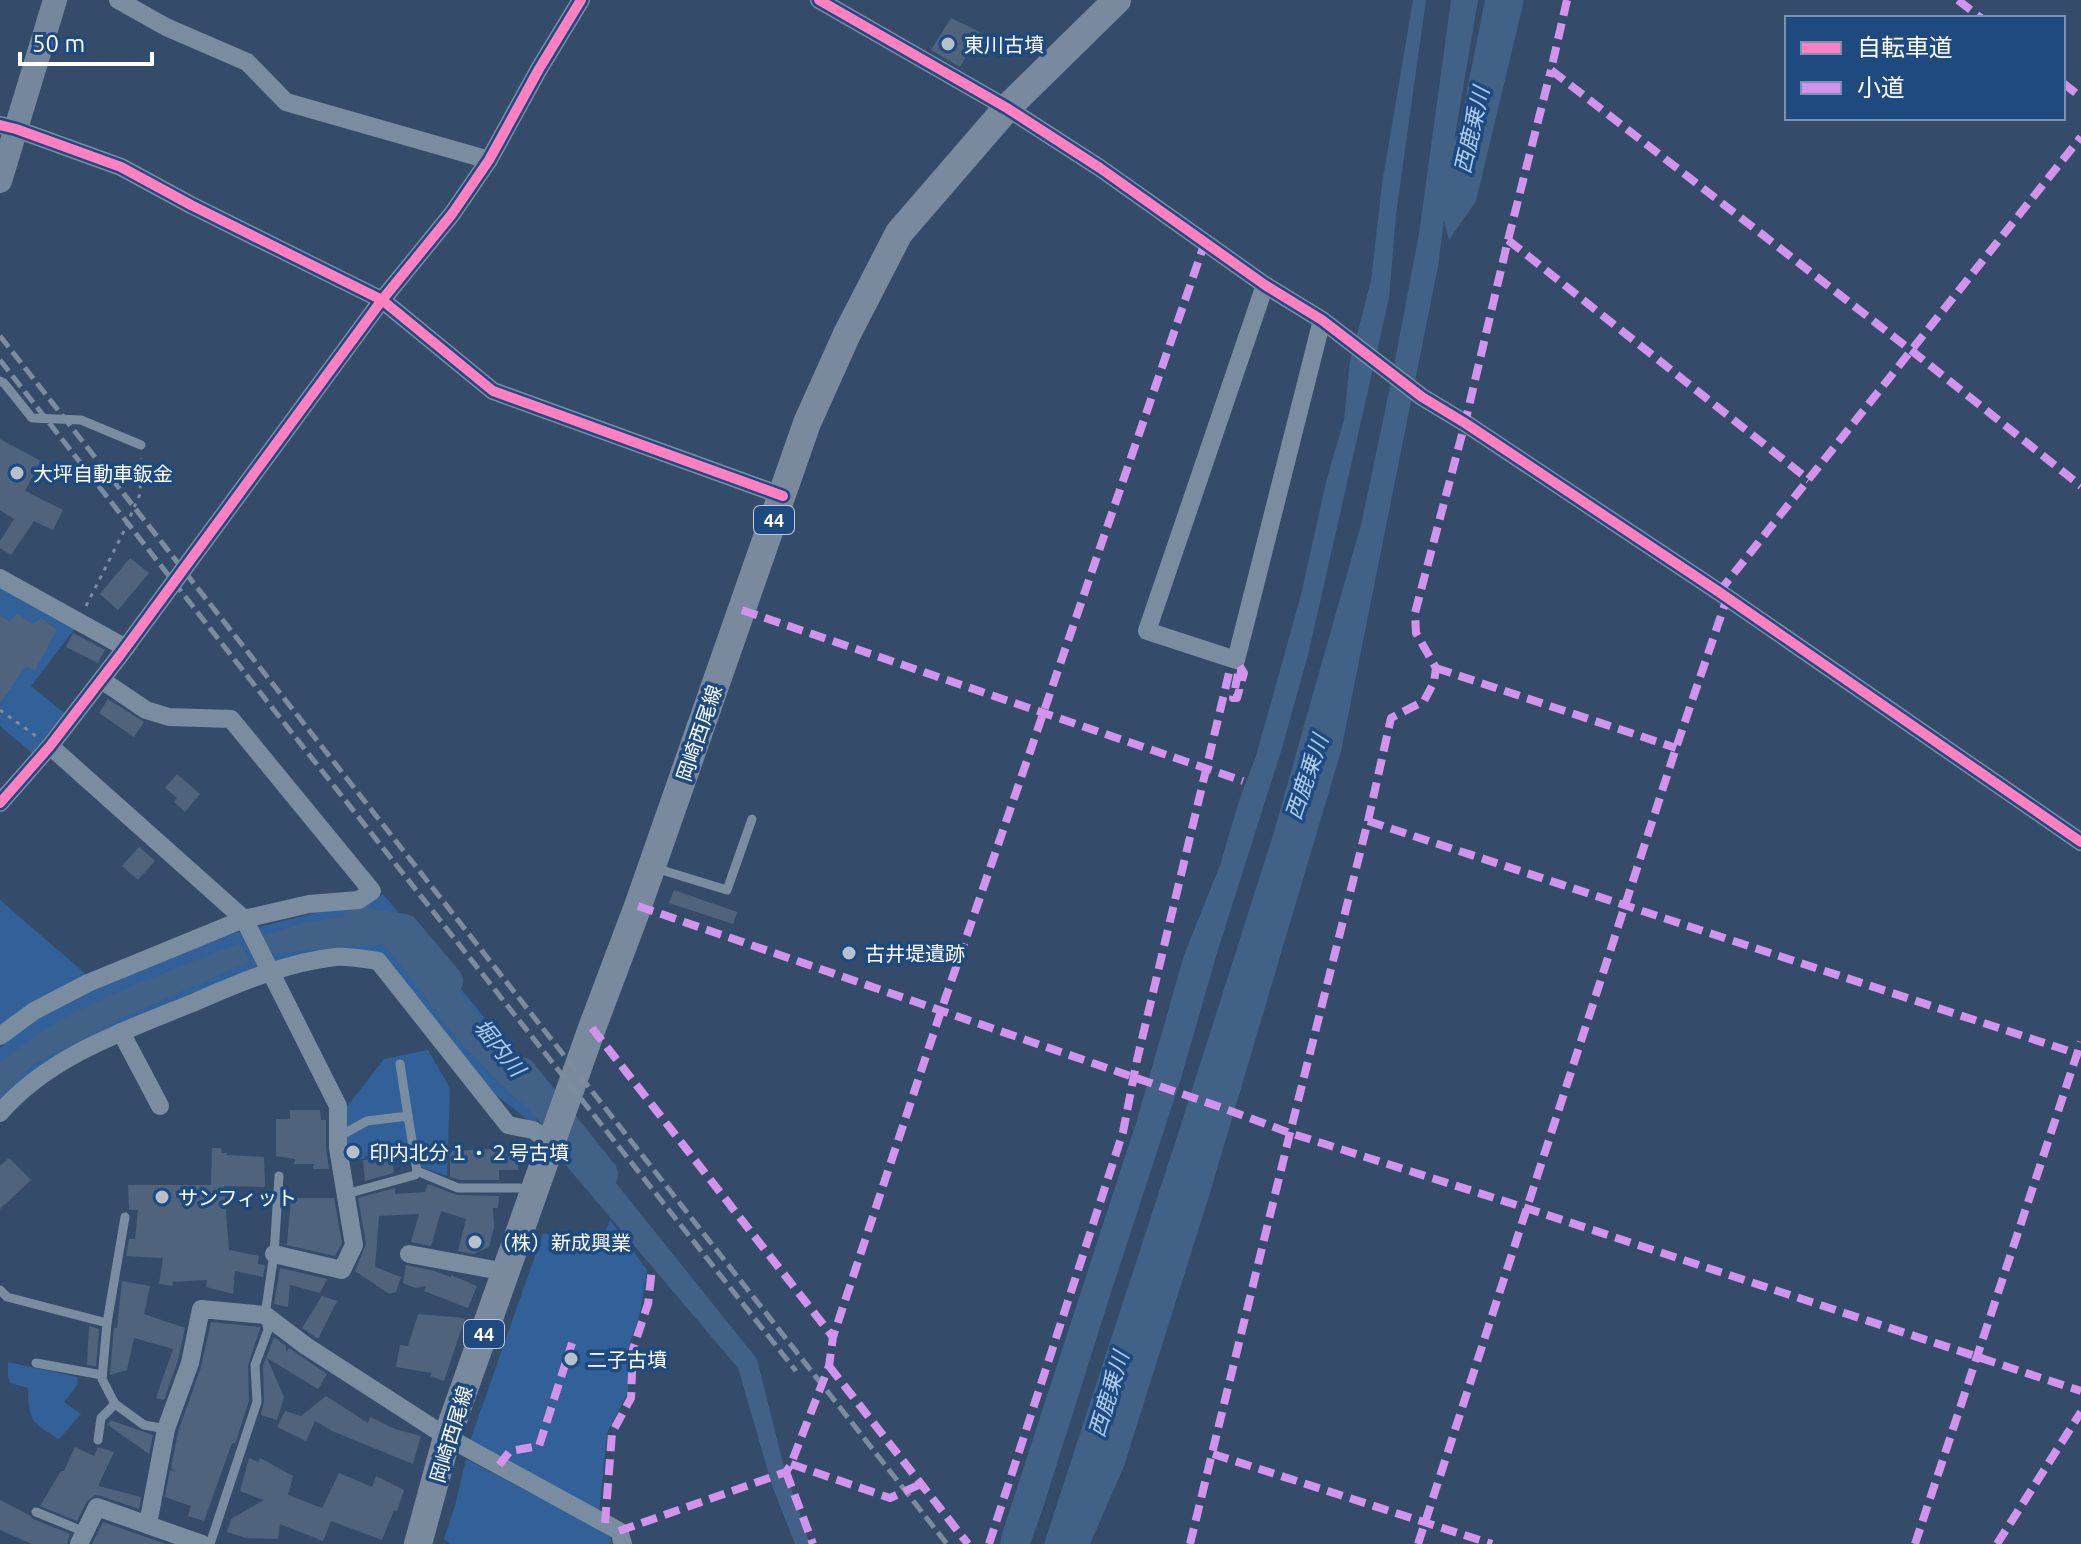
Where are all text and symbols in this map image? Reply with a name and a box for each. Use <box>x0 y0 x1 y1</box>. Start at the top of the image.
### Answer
scale bar <box>20 16 152 66</box>
legend <box>1785 16 2065 120</box>
text: 50 m <box>32 30 85 57</box>
place label: 東川古墳 <box>964 33 1044 56</box>
text: 自転車道 <box>1857 34 1953 61</box>
marker: 東川古墳 <box>939 35 957 53</box>
text: 小道 <box>1857 74 1905 101</box>
water label: 西鹿乗川 <box>1449 82 1494 176</box>
place label: 大坪自動車鈑金 <box>33 462 173 485</box>
marker: 大坪自動車鈑金 <box>8 464 26 482</box>
road number: 44 <box>754 506 794 534</box>
street label: 岡崎西尾線 <box>672 682 726 784</box>
water label: 西鹿乗川 <box>1280 729 1333 823</box>
place label: 古井堤遺跡 <box>865 942 965 965</box>
marker: 古井堤遺跡 <box>840 944 858 962</box>
water label: 堀内川 <box>470 1013 532 1082</box>
place label: 印内北分１・２号古墳 <box>369 1141 569 1164</box>
marker: 印内北分１・２号古墳 <box>344 1143 362 1161</box>
place label: サンフィット <box>178 1186 297 1209</box>
marker: サンフィット <box>153 1188 171 1206</box>
place label: （株）新成興業 <box>491 1231 631 1254</box>
marker: （株）新成興業 <box>466 1233 484 1251</box>
road number: 44 <box>464 1320 504 1348</box>
water label: 西鹿乗川 <box>1083 1346 1133 1440</box>
place label: 二子古墳 <box>587 1348 667 1371</box>
marker: 二子古墳 <box>562 1350 580 1368</box>
street label: 岡崎西尾線 <box>425 1383 477 1485</box>

